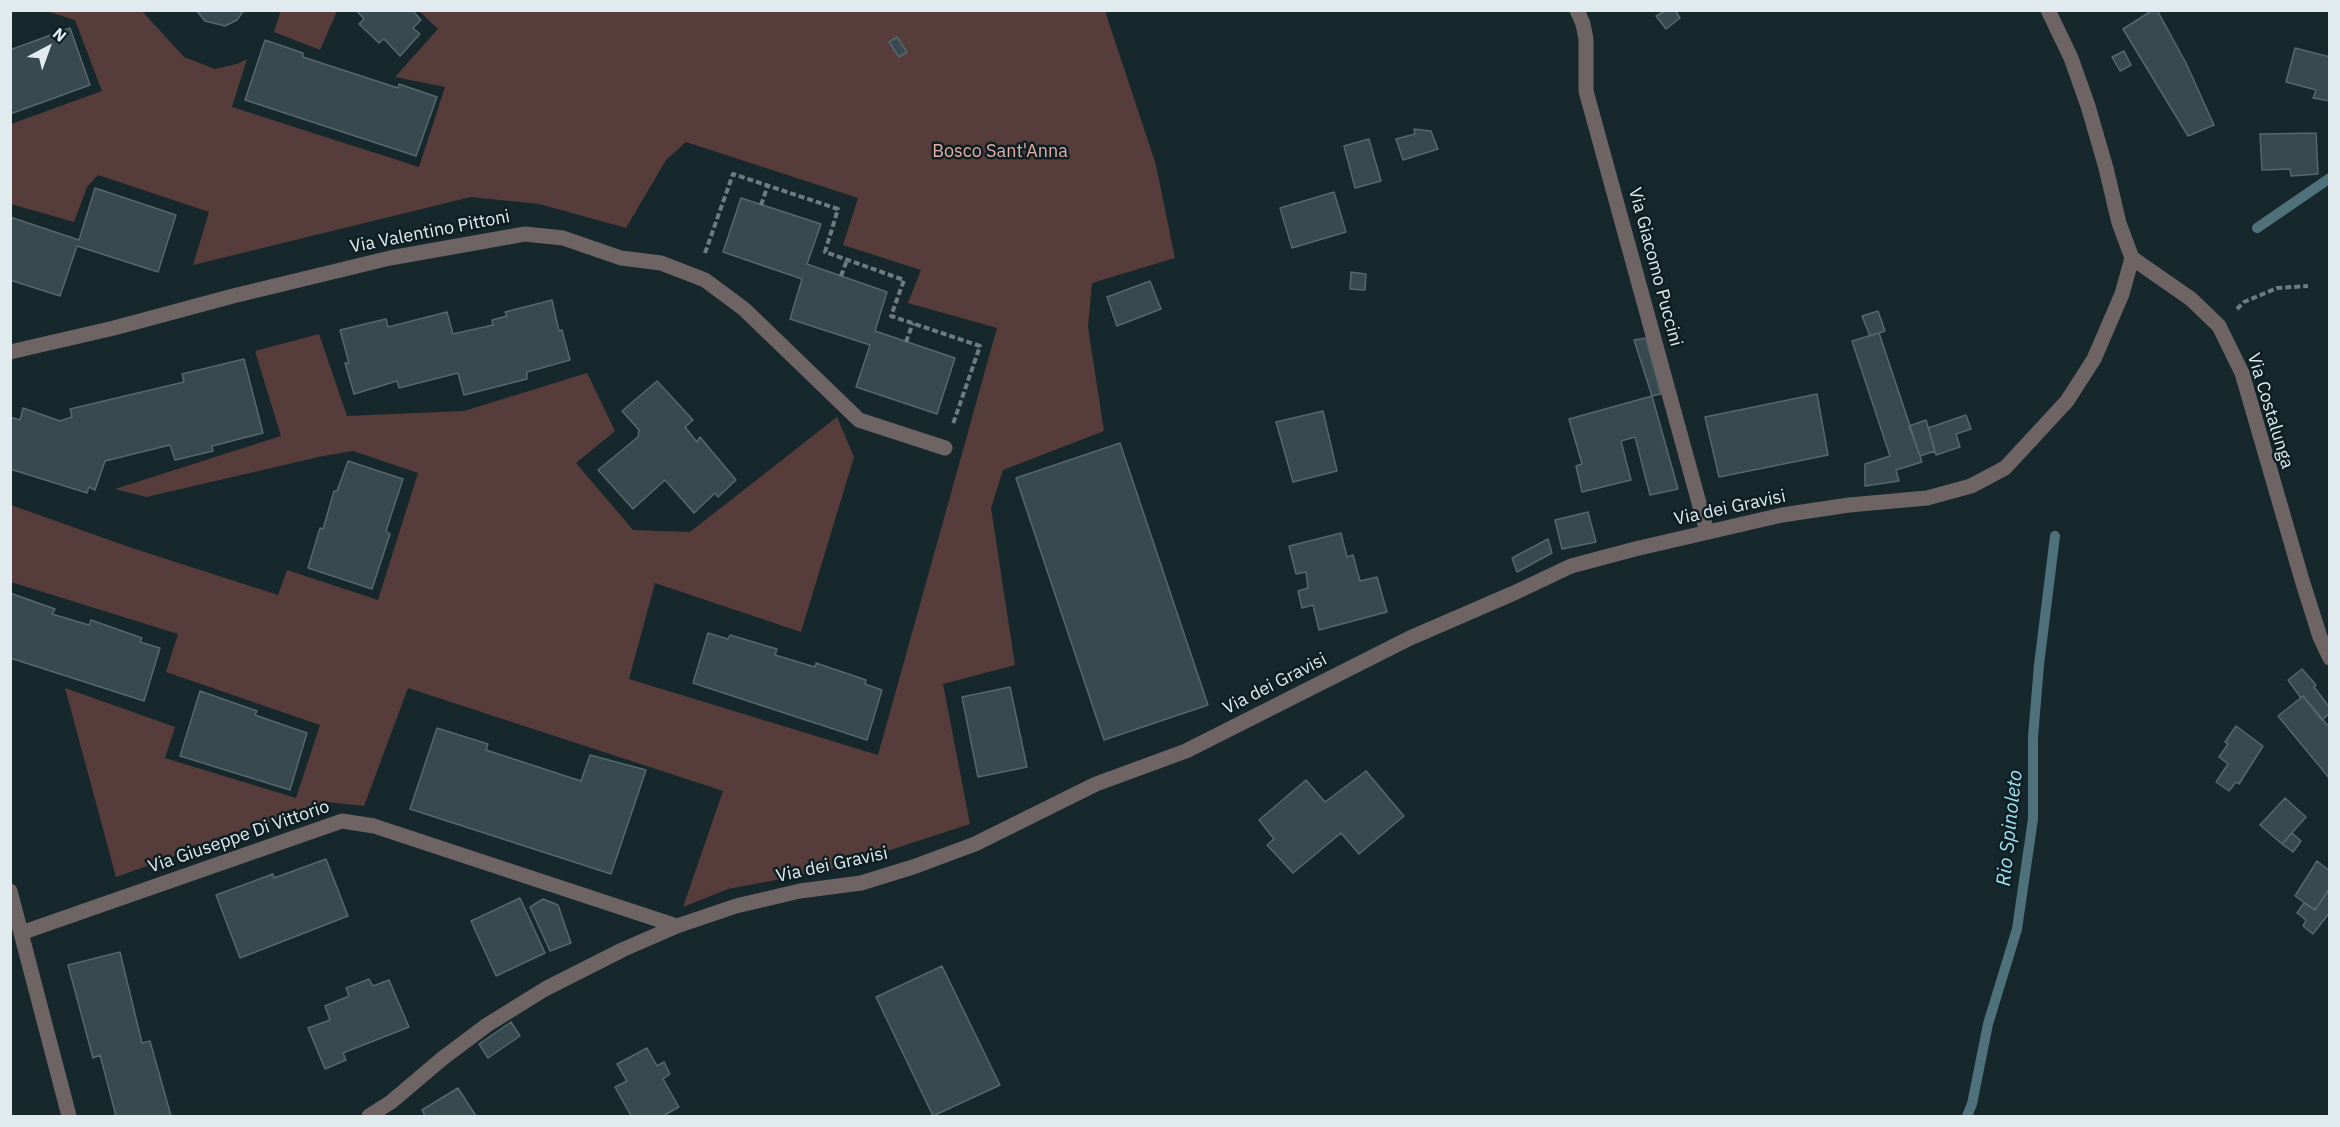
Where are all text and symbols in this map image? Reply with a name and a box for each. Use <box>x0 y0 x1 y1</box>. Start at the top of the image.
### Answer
north arrow <box>18 18 78 78</box>
text: N <box>49 23 71 46</box>
park label: Bosco Sant'Anna <box>932 141 1068 163</box>
street label: Via Giacomo Puccini <box>1623 185 1687 349</box>
street label: Via Valentino Pittoni <box>348 206 512 258</box>
street label: Via Costalunga <box>2242 351 2298 471</box>
street label: Via dei Gravisi <box>1672 486 1788 530</box>
street label: Via dei Gravisi <box>1220 649 1330 719</box>
water label: Rio Spinoleto <box>1992 769 2028 887</box>
street label: Via Giuseppe Di Vittorio <box>146 796 332 878</box>
street label: Via dei Gravisi <box>774 843 890 887</box>

